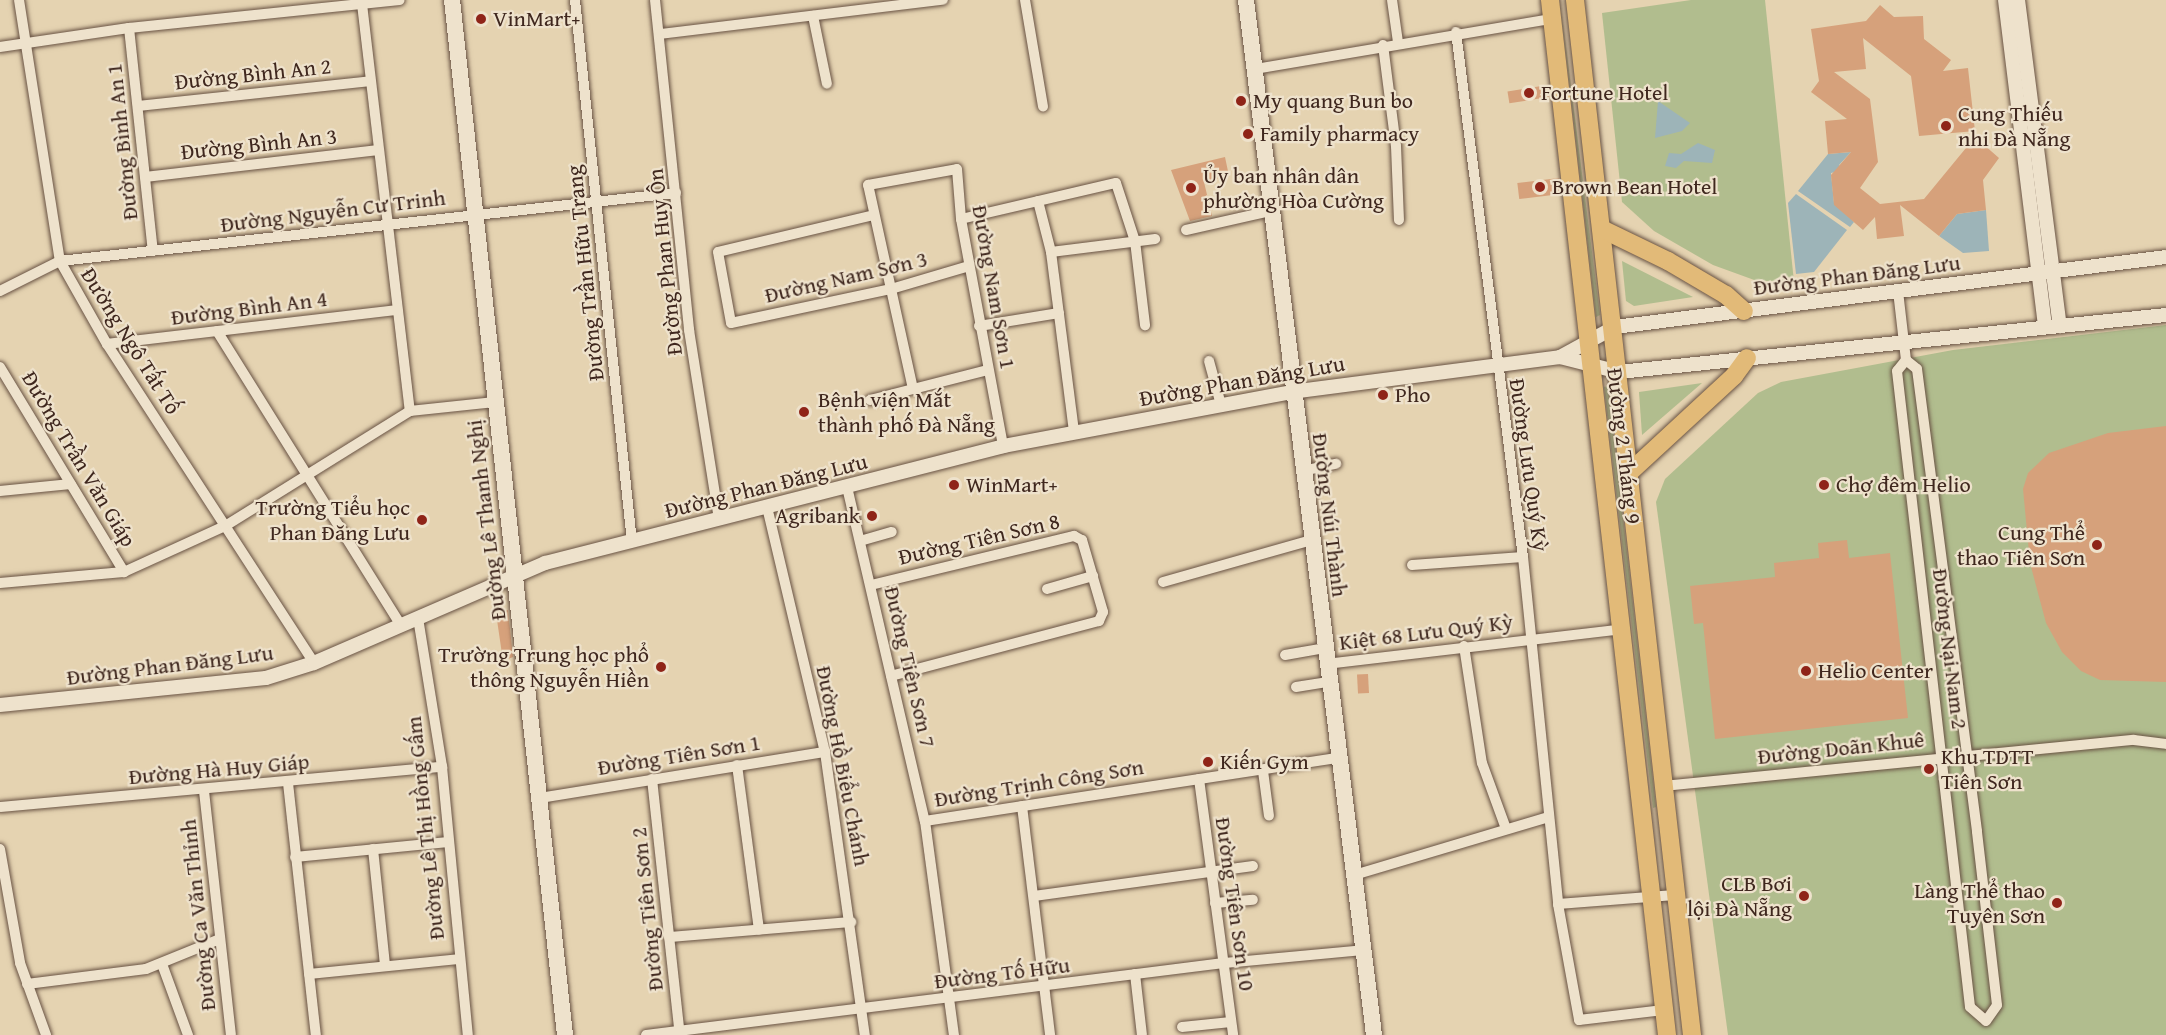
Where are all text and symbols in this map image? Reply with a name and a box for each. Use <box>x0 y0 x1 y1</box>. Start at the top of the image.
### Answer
place label: VinMart+ <box>493 6 580 32</box>
marker: VinMart+ <box>474 12 488 26</box>
street label: Đường Bình An 2 <box>174 53 332 95</box>
street label: Đường Bình An 1 <box>101 63 143 221</box>
place label: Fortune Hotel <box>1541 80 1668 106</box>
marker: Fortune Hotel <box>1522 86 1536 100</box>
place label: My quang Bun bo <box>1253 88 1413 114</box>
marker: My quang Bun bo <box>1234 94 1248 108</box>
place label: Cung Thiếu nhi Đà Nẵng <box>1958 100 2070 152</box>
marker: Cung Thiếu nhi Đà Nẵng <box>1939 119 1953 133</box>
place label: Family pharmacy <box>1260 121 1419 147</box>
street label: Đường Bình An 3 <box>180 123 338 165</box>
marker: Family pharmacy <box>1241 127 1255 141</box>
place label: Ủy ban nhân dân phường Hòa Cường <box>1203 162 1384 214</box>
street label: Đường Trần Hữu Trang <box>561 164 609 382</box>
street label: Đường Phan Huy Ôn <box>642 167 688 357</box>
place label: Brown Bean Hotel <box>1552 174 1717 200</box>
marker: Brown Bean Hotel <box>1533 180 1547 194</box>
marker: Ủy ban nhân dân phường Hòa Cường <box>1184 181 1198 195</box>
street label: Đường Nguyễn Cư Trinh <box>219 184 447 238</box>
street label: Đường Nam Sơn 1 <box>967 203 1021 371</box>
street label: Đường Nam Sơn 3 <box>762 245 930 309</box>
street label: Đường Phan Đăng Lưu <box>1752 249 1962 301</box>
street label: Đường Ngô Tất Tố <box>75 263 187 419</box>
street label: Đường Bình An 4 <box>169 285 329 331</box>
street label: Đường Phan Đăng Lưu <box>1137 350 1347 412</box>
street label: Đường Trần Văn Giáp <box>16 366 142 552</box>
street label: Đường 2 Tháng 9 <box>1601 367 1647 525</box>
street label: Đường Lưu Quý Kỳ <box>1504 377 1554 553</box>
place label: Pho <box>1395 382 1430 408</box>
place label: Bệnh viện Mắt thành phố Đà Nẵng <box>818 386 995 438</box>
marker: Pho <box>1376 388 1390 402</box>
marker: Bệnh viện Mắt thành phố Đà Nẵng <box>795 403 813 421</box>
street label: Đường Lê Thanh Nghị <box>461 418 511 622</box>
street label: Đường Núi Thành <box>1307 432 1353 598</box>
street label: Đường Phan Đăng Lưu <box>662 448 870 524</box>
place label: WinMart+ <box>966 472 1058 498</box>
place label: Chợ đêm Helio <box>1836 472 1971 498</box>
marker: WinMart+ <box>947 478 961 492</box>
marker: Chợ đêm Helio <box>1817 478 1831 492</box>
place label: Trường Tiểu học Phan Đăng Lưu <box>255 494 410 546</box>
place label: Agribank <box>775 503 860 529</box>
street label: Đường Tiên Sơn 8 <box>896 508 1062 570</box>
marker: Agribank <box>865 509 879 523</box>
marker: Trường Tiểu học Phan Đăng Lưu <box>415 513 429 527</box>
place label: Cung Thể thao Tiên Sơn <box>1957 519 2085 570</box>
marker: Cung Thể thao Tiên Sơn <box>2090 538 2104 552</box>
street label: Đường Nại Nam 2 <box>1927 567 1973 731</box>
street label: Đường Tiên Sơn 7 <box>879 584 941 750</box>
street label: Kiệt 68 Lưu Quý Kỳ <box>1338 608 1514 656</box>
street label: Đường Phan Đăng Lưu <box>65 639 275 691</box>
place label: Trường Trung học phổ thông Nguyễn Hiền <box>438 641 649 692</box>
place label: Helio Center <box>1818 658 1933 684</box>
marker: Trường Trung học phổ thông Nguyễn Hiền <box>654 660 668 674</box>
street label: Đường Hồ Biểu Chánh <box>811 664 875 868</box>
marker: Helio Center <box>1799 664 1813 678</box>
street label: Đường Lê Thị Hồng Gấm <box>400 715 450 941</box>
street label: Đường Doãn Khuê <box>1756 726 1926 770</box>
street label: Đường Tiên Sơn 1 <box>596 729 762 781</box>
place label: Khu TDTT Tiên Sơn <box>1941 743 2033 794</box>
street label: Đường Hà Huy Giáp <box>128 748 310 790</box>
place label: Kiến Gym <box>1220 749 1309 775</box>
street label: Đường Trịnh Công Sơn <box>933 753 1145 813</box>
marker: Kiến Gym <box>1201 755 1215 769</box>
marker: Khu TDTT Tiên Sơn <box>1922 762 1936 776</box>
street label: Đường Tiên Sơn 10 <box>1210 816 1260 992</box>
street label: Đường Ca Văn Thỉnh <box>175 818 221 1012</box>
street label: Đường Tiên Sơn 2 <box>625 826 669 992</box>
place label: CLB Bơi lội Đà Nẵng <box>1687 870 1792 921</box>
place label: Làng Thể thao Tuyên Sơn <box>1914 877 2045 928</box>
marker: CLB Bơi lội Đà Nẵng <box>1797 889 1811 903</box>
marker: Làng Thể thao Tuyên Sơn <box>2050 896 2064 910</box>
street label: Đường Tố Hữu <box>933 952 1071 994</box>

